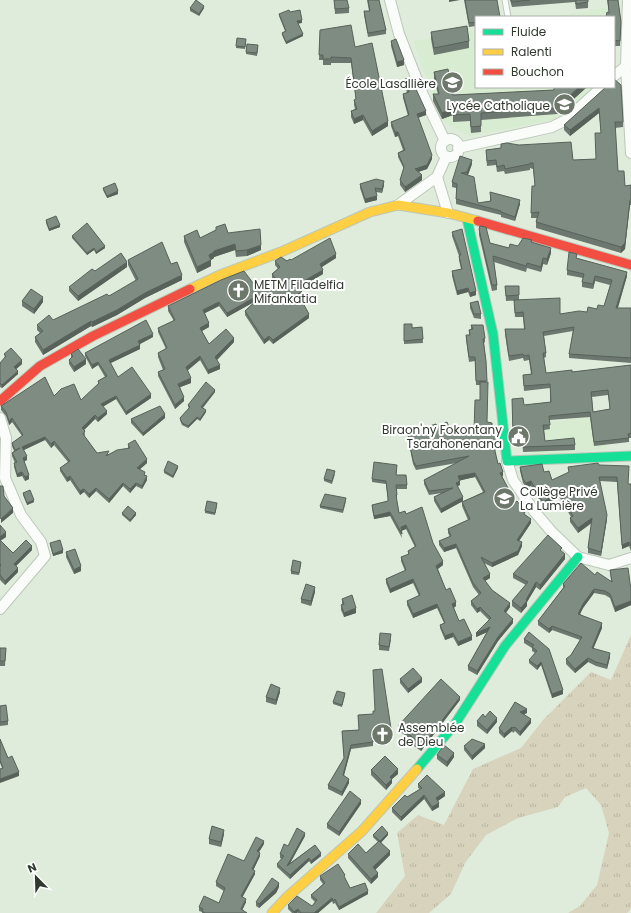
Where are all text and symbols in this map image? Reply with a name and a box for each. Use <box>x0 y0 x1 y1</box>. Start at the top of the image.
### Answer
legend <box>475 16 615 88</box>
text: Fluide <box>511 23 546 40</box>
text: Ralenti <box>511 43 552 60</box>
text: Bouchon <box>511 63 564 80</box>
school or university icon: École Lasallière <box>439 70 465 96</box>
place label: École Lasallière <box>345 75 436 92</box>
school or university icon: Lycée Catholique <box>552 92 578 118</box>
place label: Lycée Catholique <box>446 97 550 114</box>
place label: METM Filadelfia Mifankatia <box>254 276 344 307</box>
church icon: METM Filadelfia Mifankatia <box>226 278 252 304</box>
place label: Biraon'ny Fokontany Tsarahonenana <box>382 421 502 452</box>
public building icon: Biraon'ny Fokontany Tsarahonenana <box>505 423 531 449</box>
place label: Collège Privé La Lumière <box>520 483 598 514</box>
school or university icon: Collège Privé La Lumière <box>491 485 517 511</box>
place label: Assemblée de Dieu <box>398 719 464 750</box>
church icon: Assemblée de Dieu <box>369 721 395 747</box>
north arrow <box>16 857 56 897</box>
text: N <box>25 859 39 877</box>

